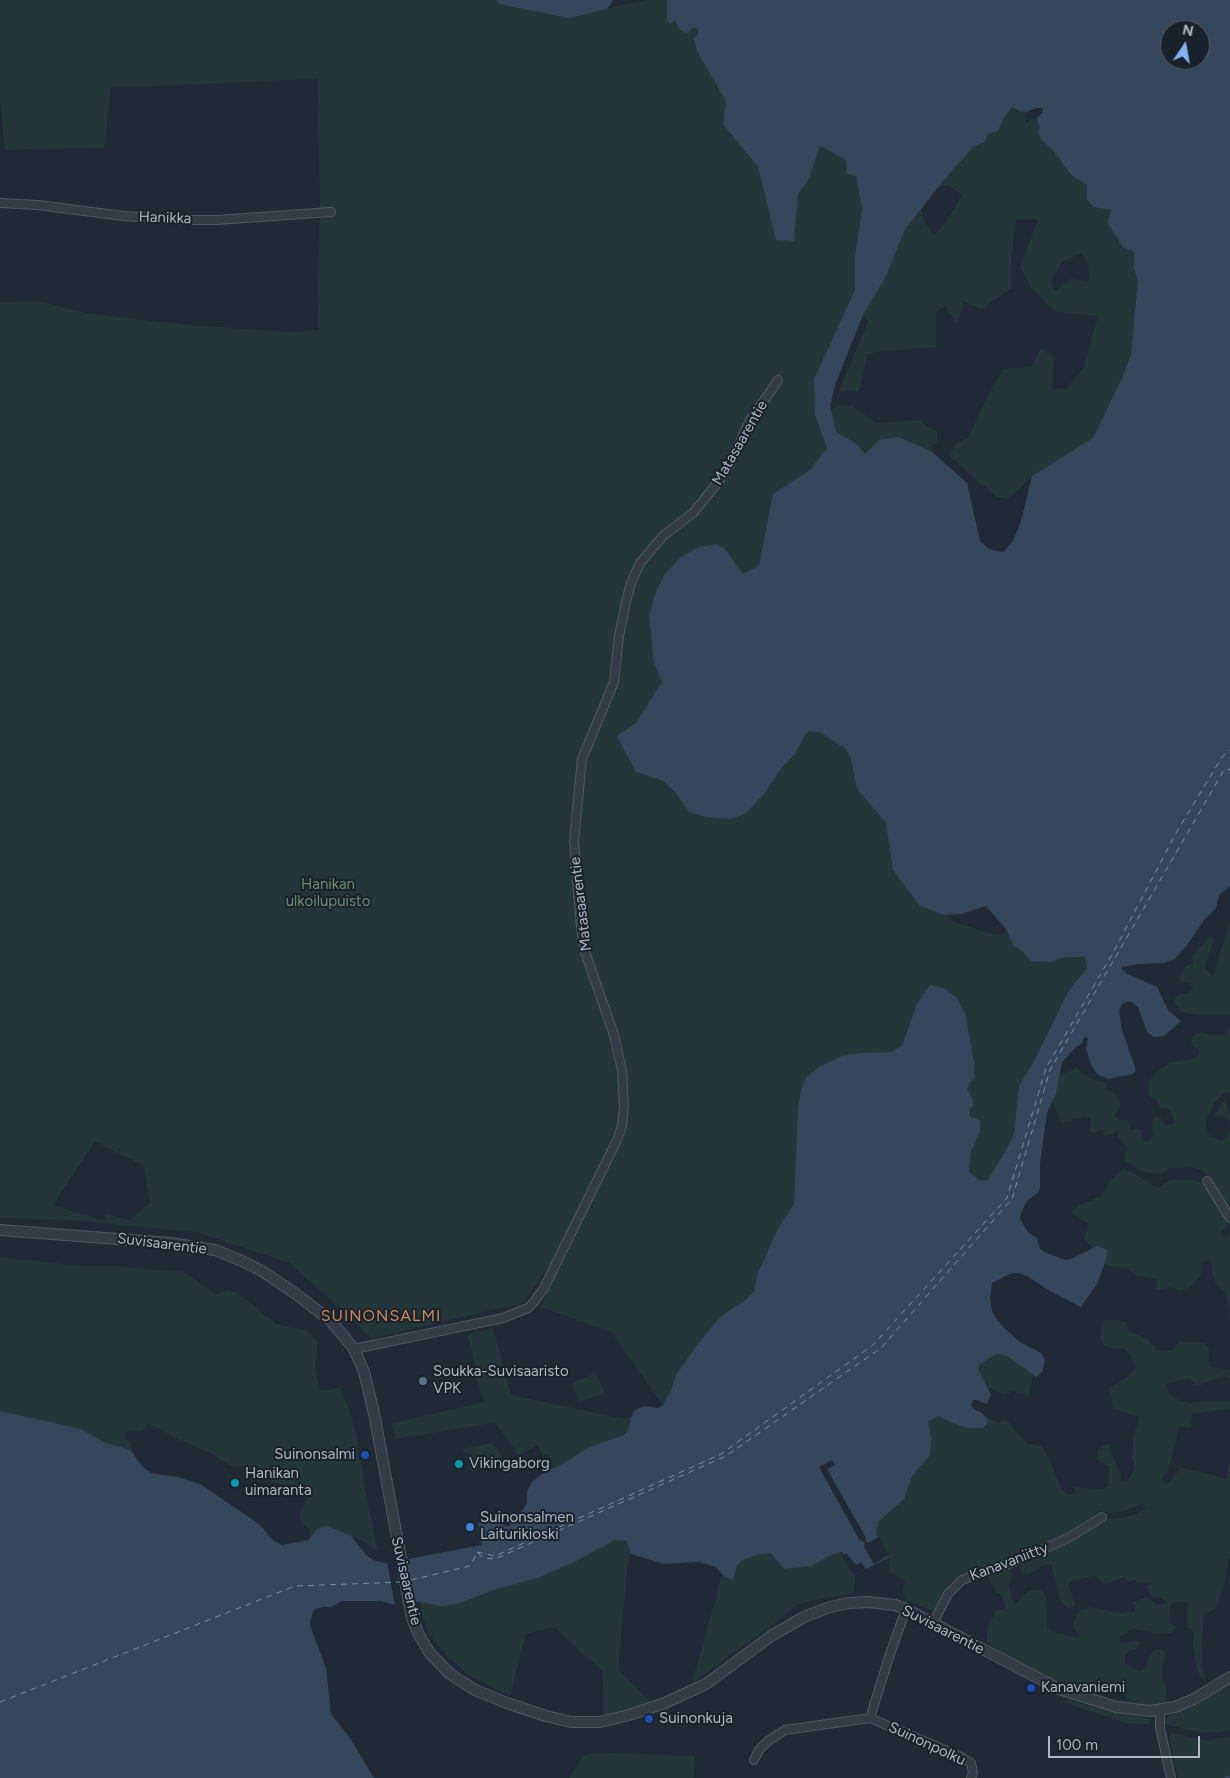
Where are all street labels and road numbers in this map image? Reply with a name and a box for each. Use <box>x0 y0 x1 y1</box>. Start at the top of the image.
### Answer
street label: Hanikka <box>138 208 192 228</box>
street label: Matasaarentie <box>708 397 772 489</box>
street label: Matasaarentie <box>566 856 596 952</box>
street label: Suvisaarentie <box>116 1230 208 1258</box>
street label: Suvisaarentie <box>387 1535 425 1627</box>
street label: Kanavaniitty <box>967 1539 1051 1585</box>
street label: Suvisaarentie <box>899 1602 987 1658</box>
street label: Suinonpolku <box>886 1718 968 1770</box>

